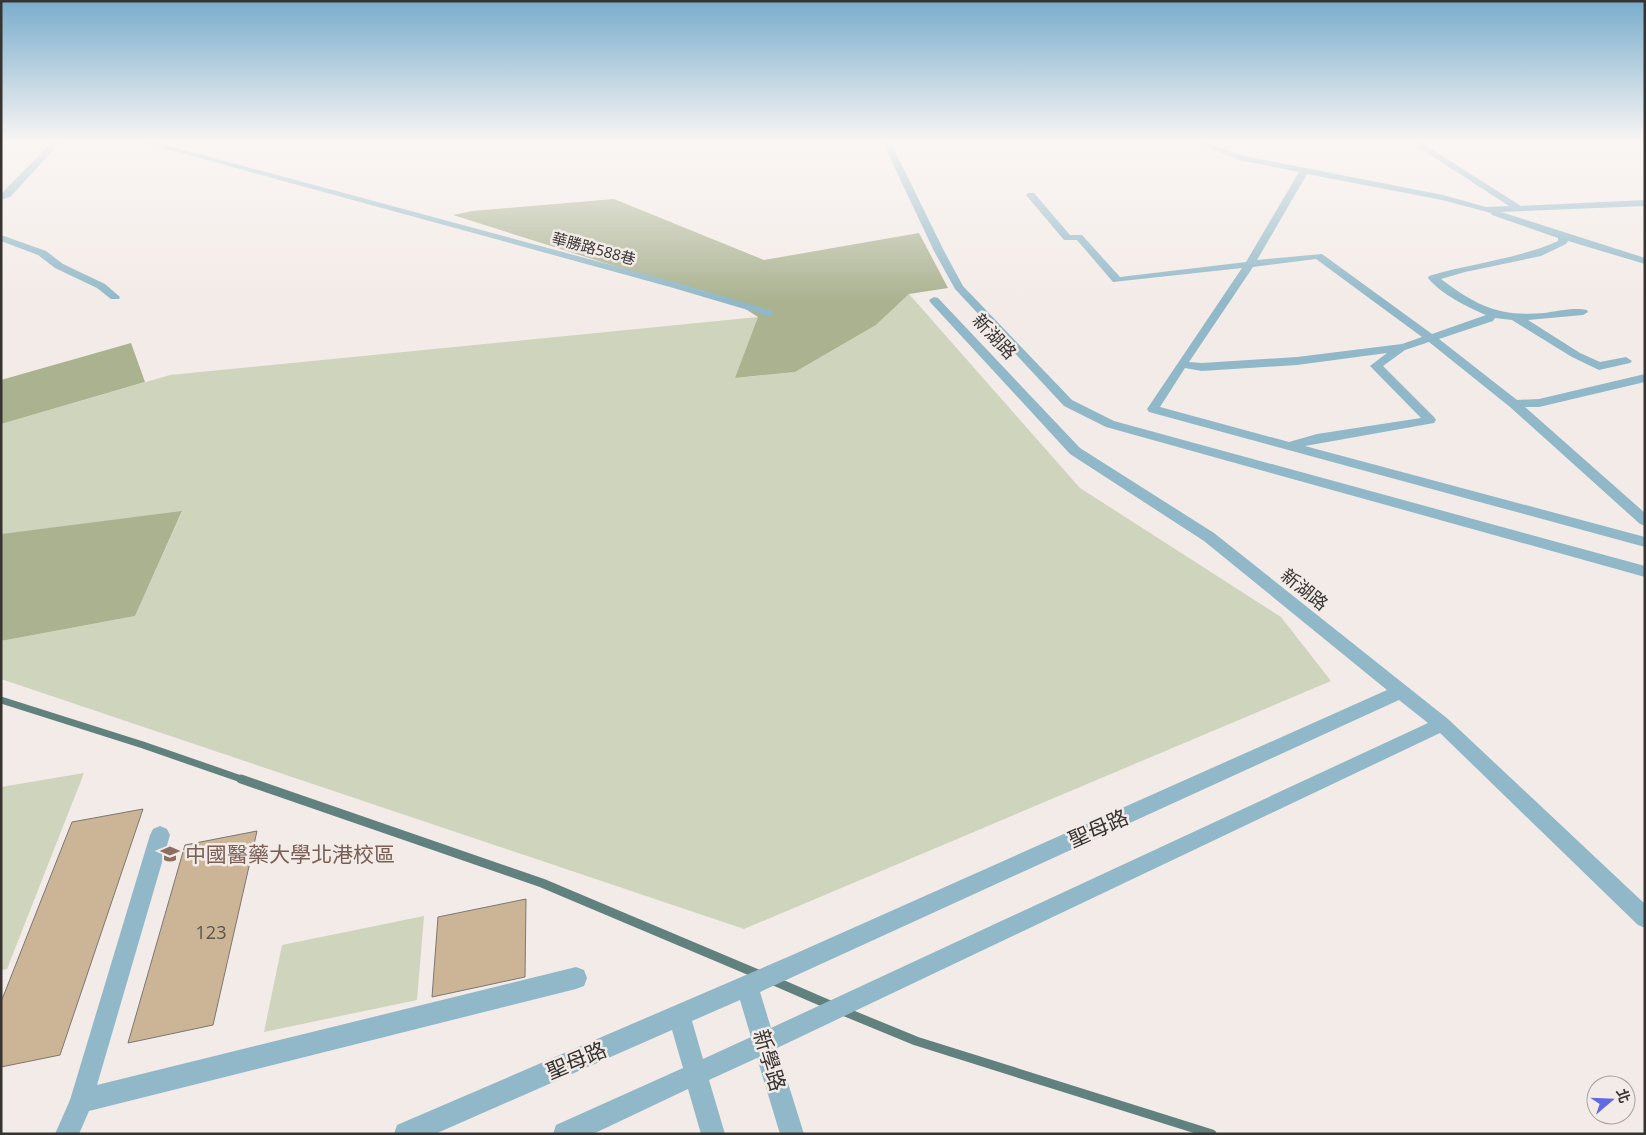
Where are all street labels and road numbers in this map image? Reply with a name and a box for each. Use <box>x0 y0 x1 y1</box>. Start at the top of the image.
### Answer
street label: 華勝路588巷 <box>550 227 638 269</box>
street label: 新湖路 <box>968 308 1022 364</box>
street label: 新湖路 <box>1276 563 1334 615</box>
street label: 聖母路 <box>1064 802 1132 854</box>
street label: 新學路 <box>747 1026 793 1094</box>
street label: 聖母路 <box>542 1035 610 1085</box>

